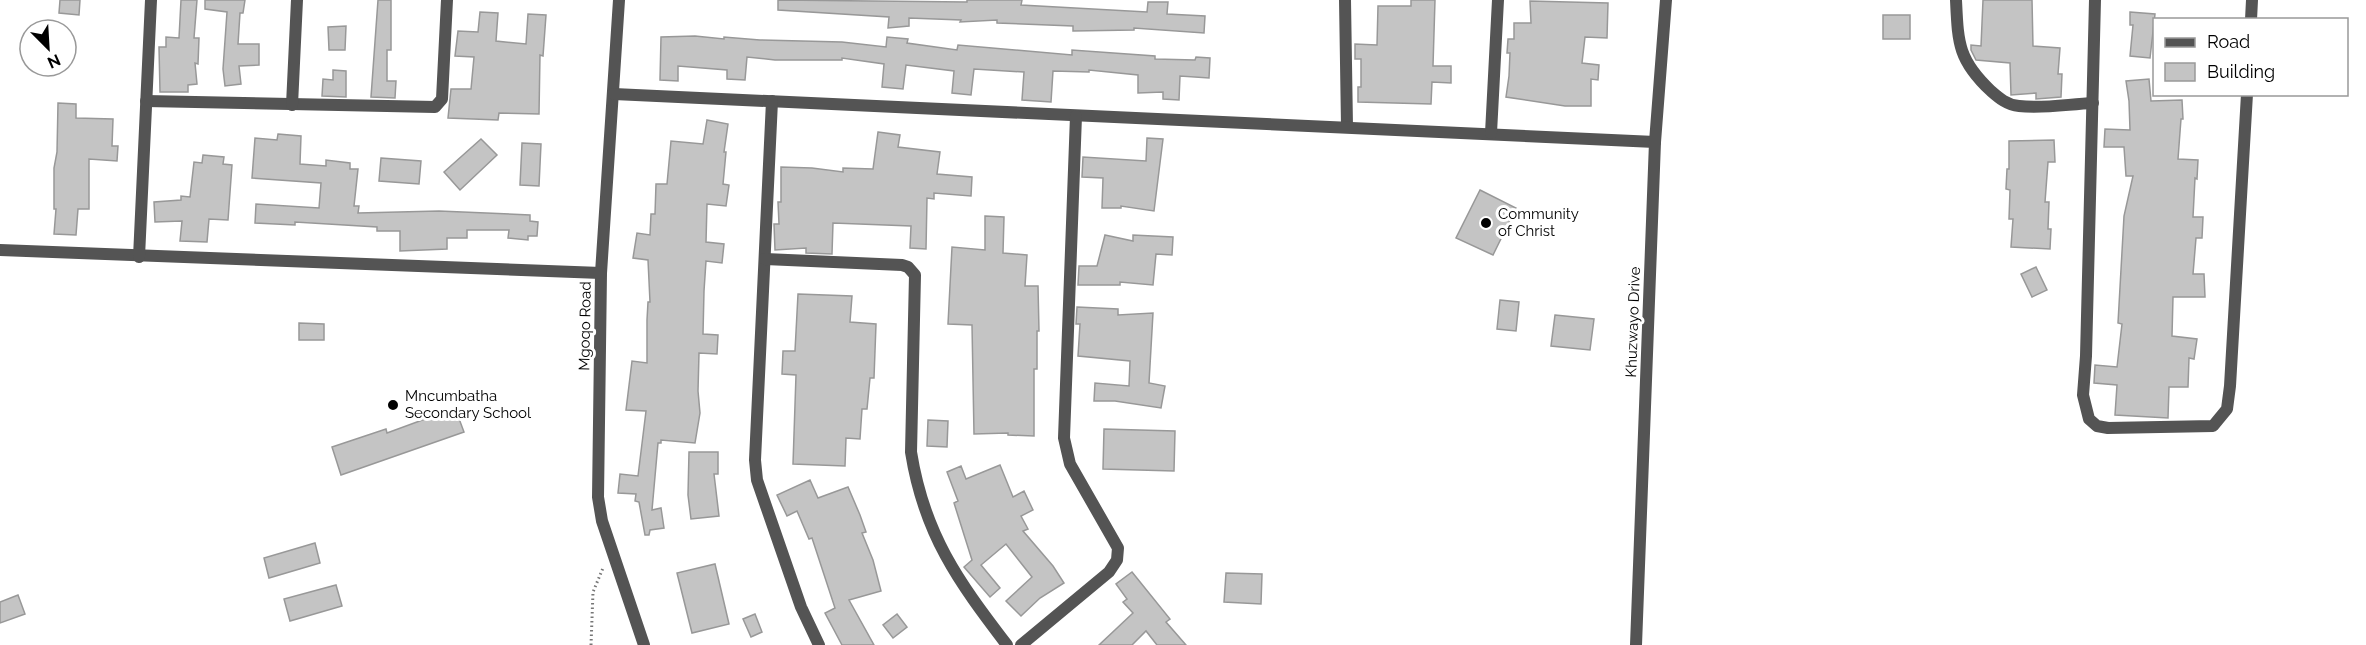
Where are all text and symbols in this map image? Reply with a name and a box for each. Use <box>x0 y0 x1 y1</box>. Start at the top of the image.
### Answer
north arrow <box>18 18 78 78</box>
legend <box>2153 18 2348 96</box>
text: Road <box>2207 31 2250 52</box>
text: N <box>44 50 63 72</box>
text: Building <box>2207 61 2275 82</box>
place label: Community of Christ <box>1498 205 1579 240</box>
marker: Community of Christ <box>1479 216 1493 230</box>
street label: Khuzwayo Drive <box>1622 266 1644 378</box>
street label: Mgoqo Road <box>575 281 595 371</box>
place label: Mncumbatha Secondary School <box>405 387 532 422</box>
marker: Mncumbatha Secondary School <box>386 398 400 412</box>

